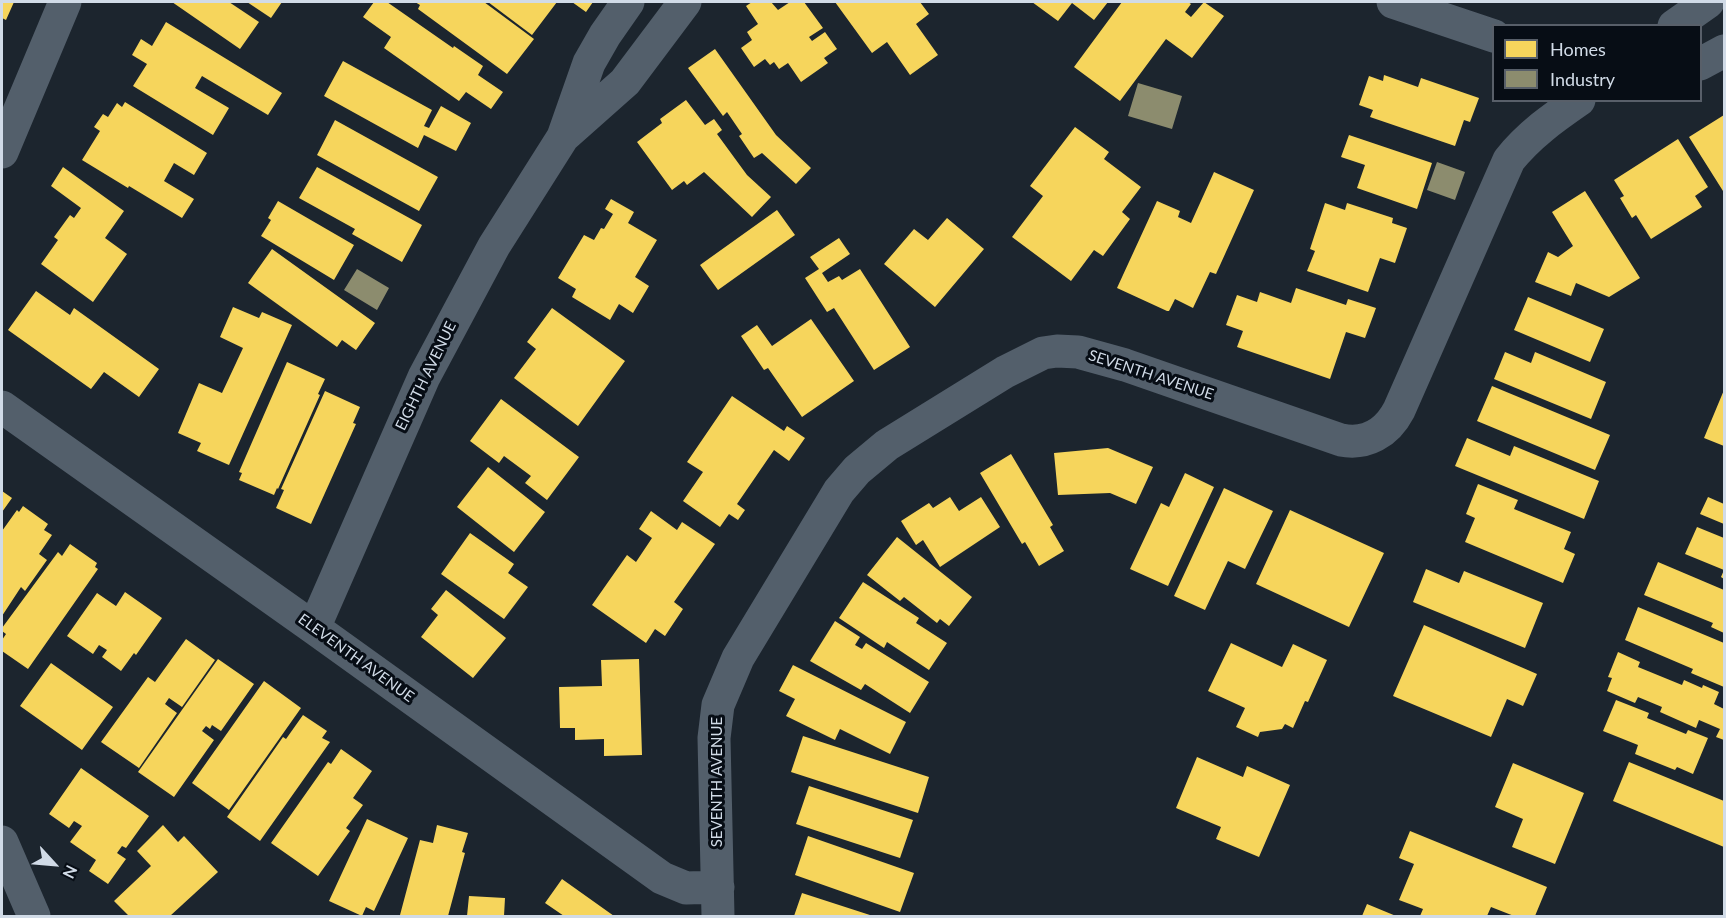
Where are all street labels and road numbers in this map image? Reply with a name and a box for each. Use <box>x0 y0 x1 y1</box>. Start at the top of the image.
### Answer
street label: EIGHTH AVENUE <box>392 319 460 433</box>
street label: SEVENTH AVENUE <box>1086 346 1216 404</box>
street label: ELEVENTH AVENUE <box>295 610 417 706</box>
street label: SEVENTH AVENUE <box>708 717 726 847</box>

